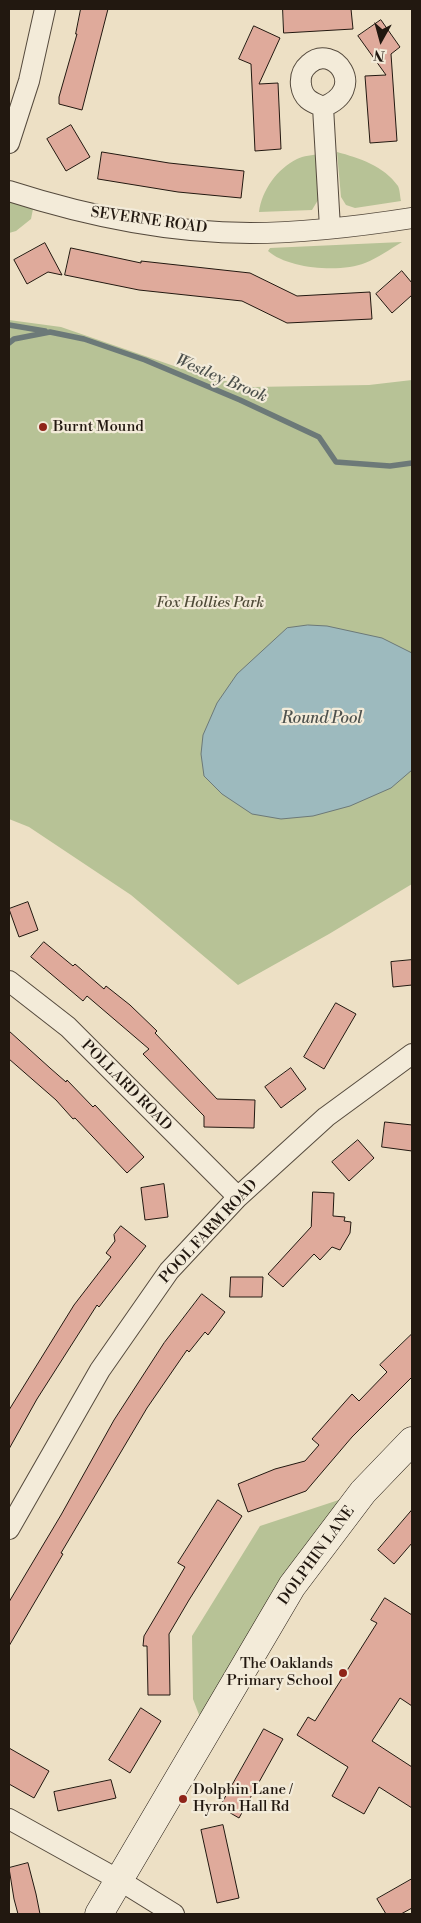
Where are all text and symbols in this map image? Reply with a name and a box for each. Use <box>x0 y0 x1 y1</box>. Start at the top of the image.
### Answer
north arrow <box>356 15 406 65</box>
text: N <box>373 45 386 64</box>
street label: SEVERNE ROAD <box>90 204 208 238</box>
water label: Westley Brook <box>172 351 270 407</box>
place label: Burnt Mound <box>53 418 144 436</box>
marker: Burnt Mound <box>37 421 49 433</box>
park label: Fox Hollies Park <box>156 594 264 612</box>
water label: Round Pool <box>281 709 363 729</box>
street label: POLLARD ROAD <box>77 1037 175 1135</box>
street label: POOL FARM ROAD <box>156 1176 262 1288</box>
street label: DOLPHIN LANE <box>275 1503 359 1609</box>
place label: The Oaklands Primary School <box>227 1655 333 1690</box>
marker: The Oaklands Primary School <box>337 1667 349 1679</box>
place label: Dolphin Lane / Hyron Hall Rd <box>193 1781 292 1816</box>
marker: Dolphin Lane / Hyron Hall Rd <box>177 1793 189 1805</box>

